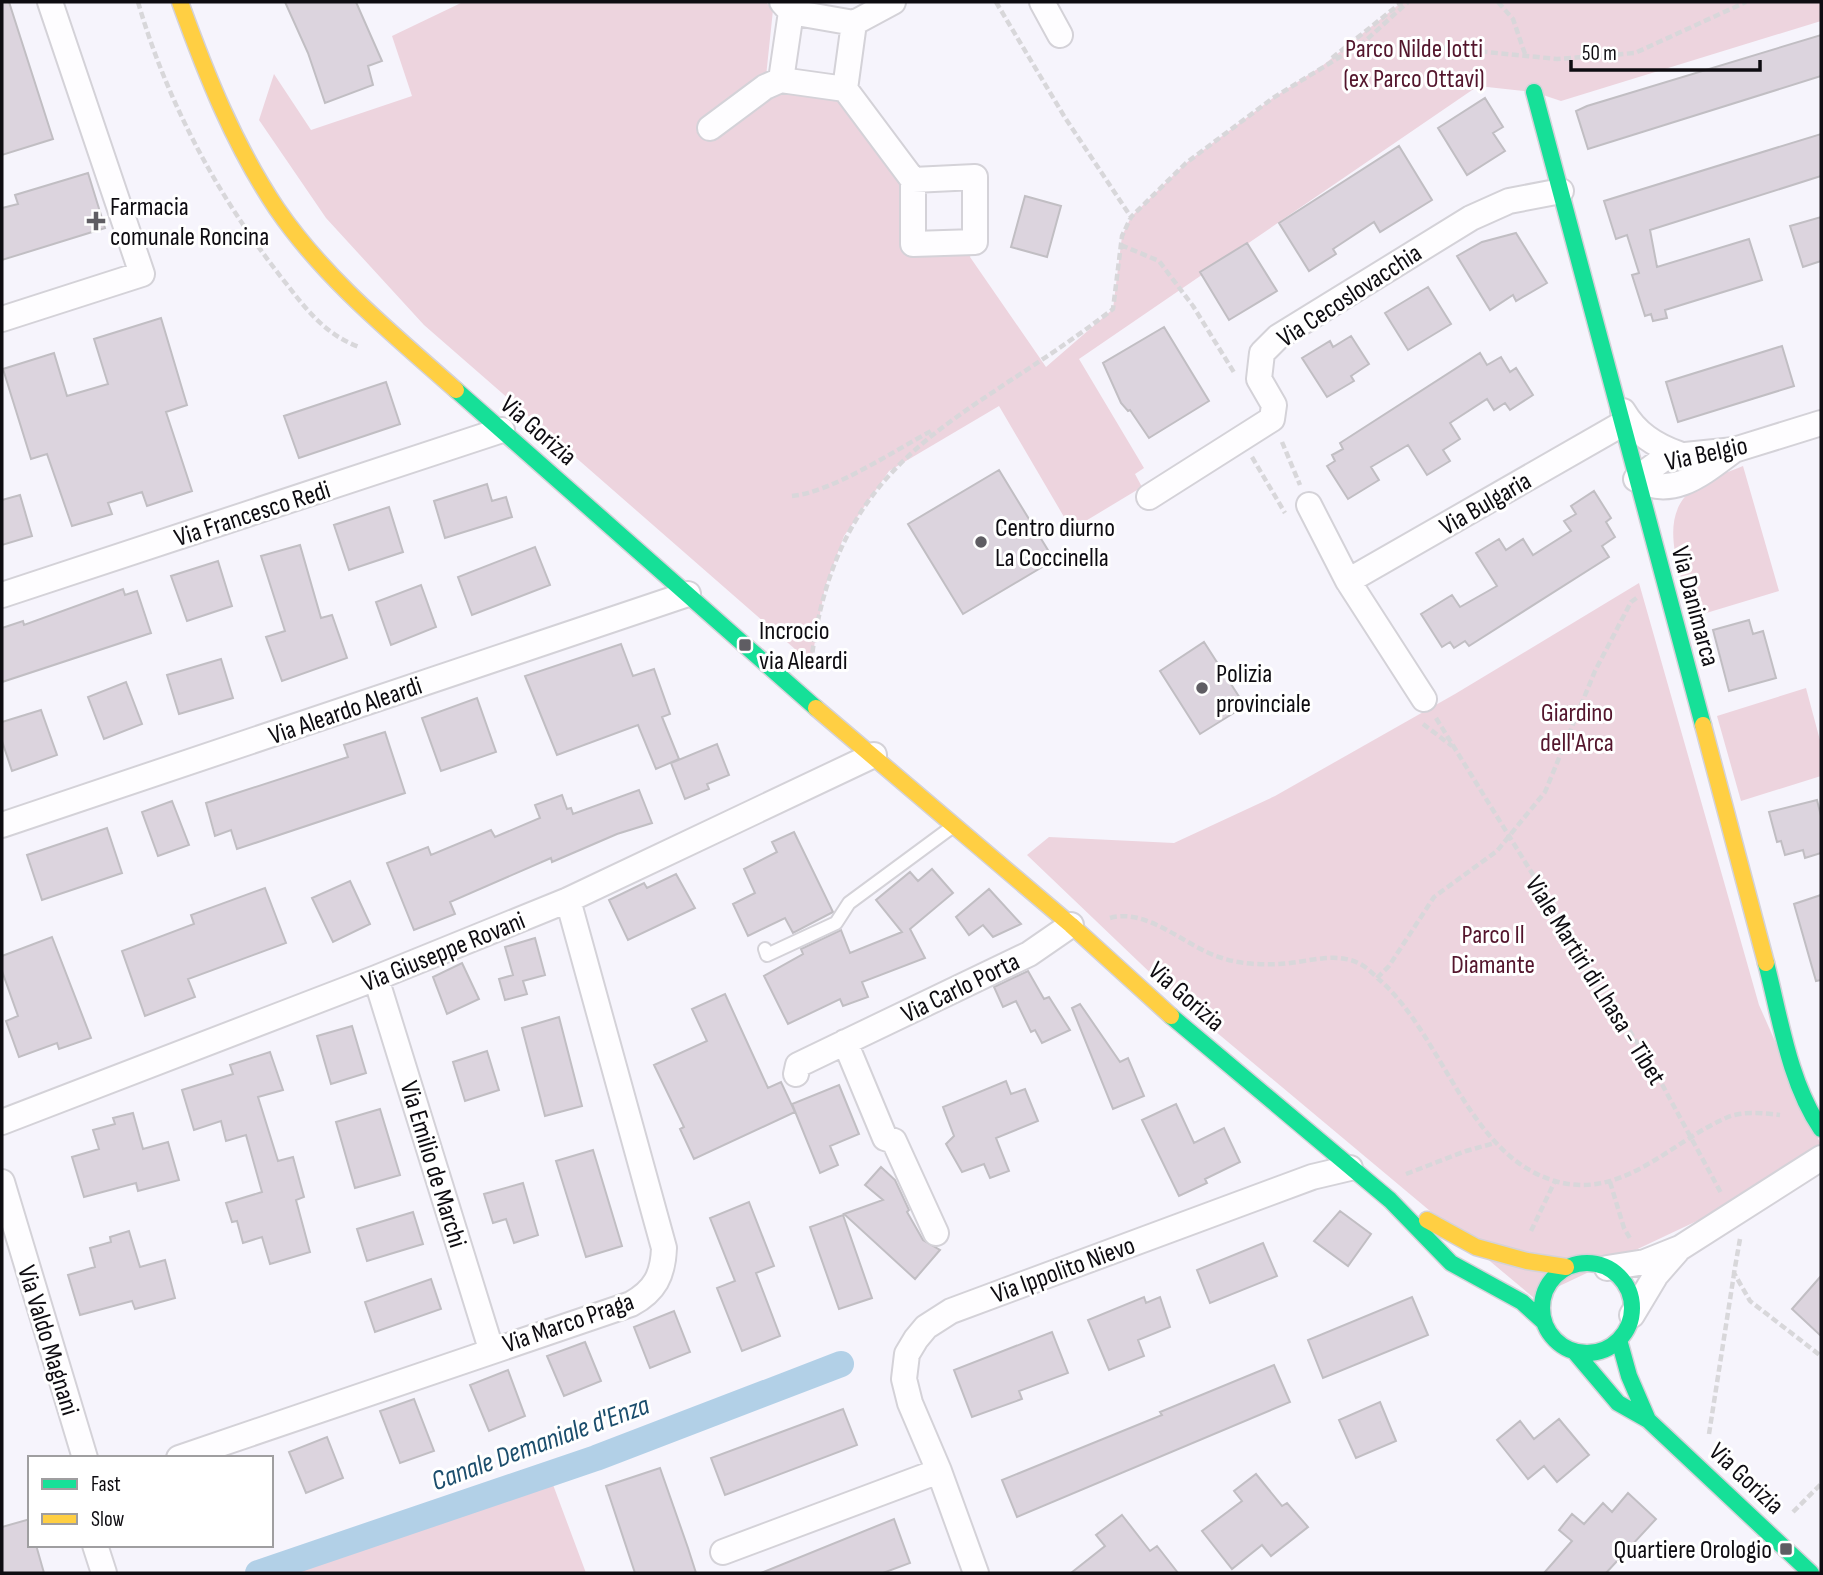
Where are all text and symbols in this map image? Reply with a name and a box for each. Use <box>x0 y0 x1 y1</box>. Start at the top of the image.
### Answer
scale bar <box>1571 28 1760 72</box>
park label: Parco Nilde Iotti (ex Parco Ottavi) <box>1343 34 1485 95</box>
text: 50 m <box>1582 41 1617 66</box>
place label: Farmacia comunale Roncina <box>110 192 269 253</box>
marker: Farmacia comunale Roncina <box>88 213 104 229</box>
street label: Via Cecoslovacchia <box>1272 238 1428 354</box>
street label: Via Gorizia <box>494 390 583 473</box>
street label: Via Belgio <box>1662 431 1750 478</box>
street label: Via Bulgaria <box>1435 466 1537 543</box>
street label: Via Francesco Redi <box>171 475 334 554</box>
place label: Centro diurno La Coccinella <box>995 513 1115 574</box>
marker: Centro diurno La Coccinella <box>973 534 989 550</box>
street label: Via Danimarca <box>1664 543 1725 670</box>
place label: Incrocio via Aleardi <box>759 616 848 677</box>
marker: Incrocio via Aleardi <box>737 637 753 653</box>
place label: Polizia provinciale <box>1216 659 1311 720</box>
street label: Via Aleardo Aleardi <box>265 671 426 752</box>
marker: Polizia provinciale <box>1194 680 1210 696</box>
park label: Giardino dell'Arca <box>1540 698 1614 759</box>
street label: Viale Martiri di Lhasa - Tibet <box>1518 871 1672 1091</box>
street label: Via Giuseppe Rovani <box>357 906 530 999</box>
park label: Parco Il Diamante <box>1451 920 1535 981</box>
street label: Via Carlo Porta <box>897 946 1025 1030</box>
street label: Via Gorizia <box>1142 956 1231 1039</box>
street label: Via Emilio de Marchi <box>393 1077 473 1251</box>
street label: Via Ippolito Nievo <box>988 1230 1139 1311</box>
street label: Via Valdo Magnani <box>10 1262 85 1419</box>
street label: Via Marco Praga <box>499 1287 638 1360</box>
water label: Canale Demaniale d'Enza <box>427 1388 655 1498</box>
street label: Via Gorizia <box>1702 1437 1790 1521</box>
legend <box>28 1456 273 1547</box>
text: Fast <box>91 1472 121 1497</box>
text: Slow <box>91 1507 125 1532</box>
place label: Quartiere Orologio <box>1613 1535 1772 1566</box>
marker: Quartiere Orologio <box>1778 1541 1794 1557</box>

